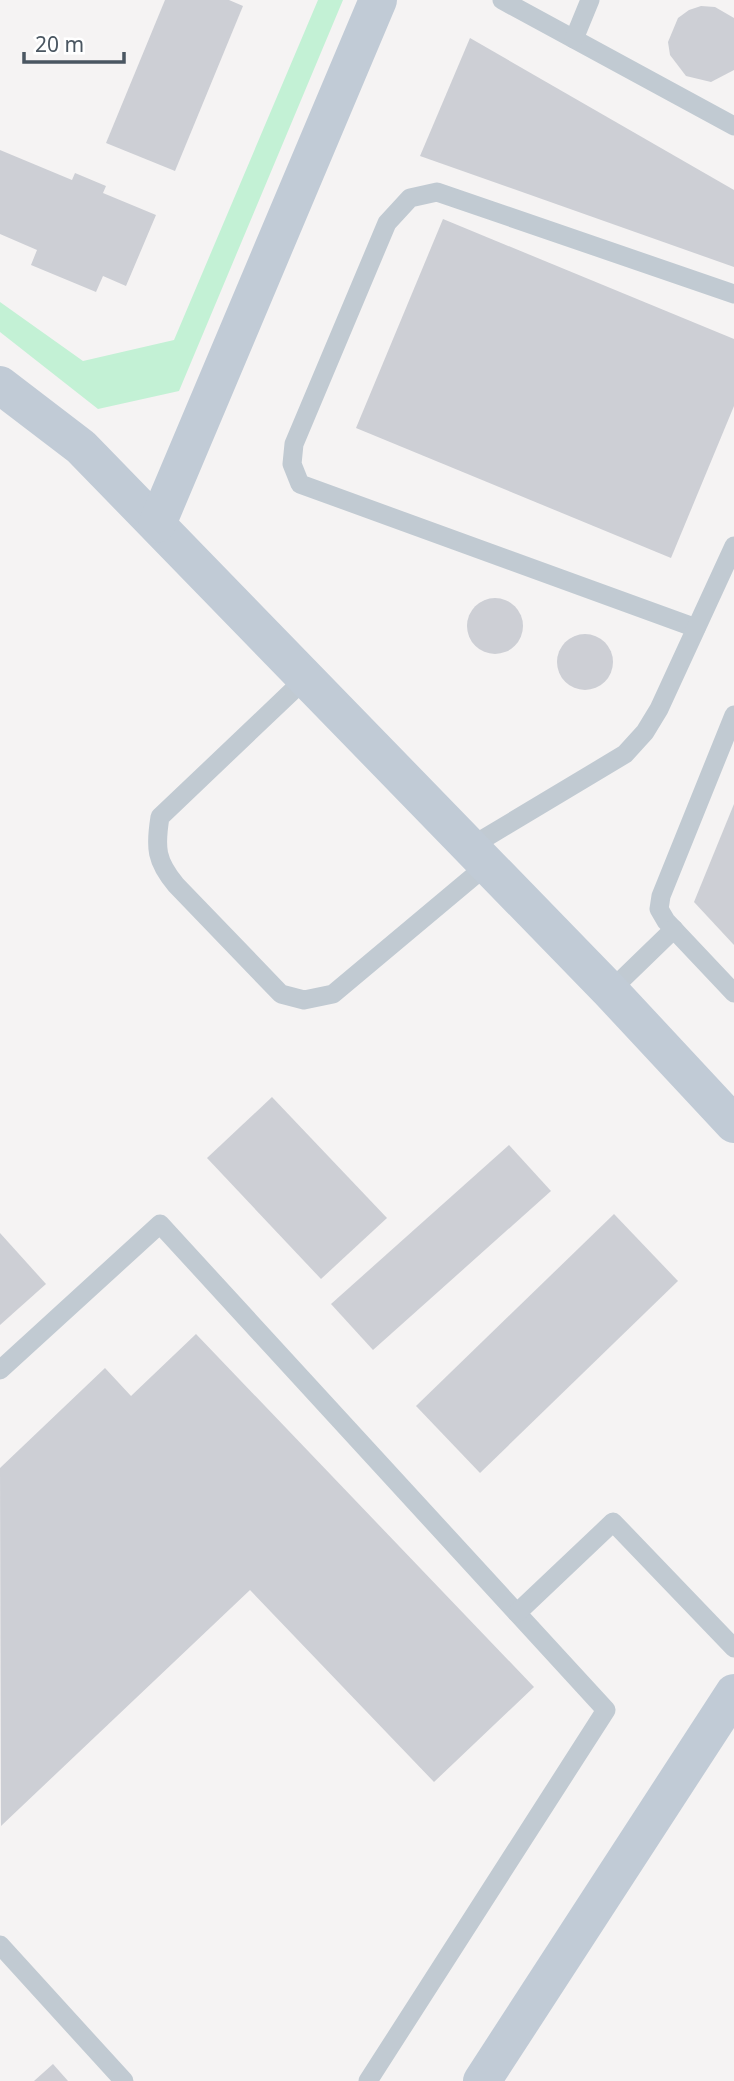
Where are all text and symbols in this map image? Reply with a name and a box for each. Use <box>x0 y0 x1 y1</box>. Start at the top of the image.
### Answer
scale bar <box>24 21 124 65</box>
text: 20 m <box>35 30 84 58</box>

